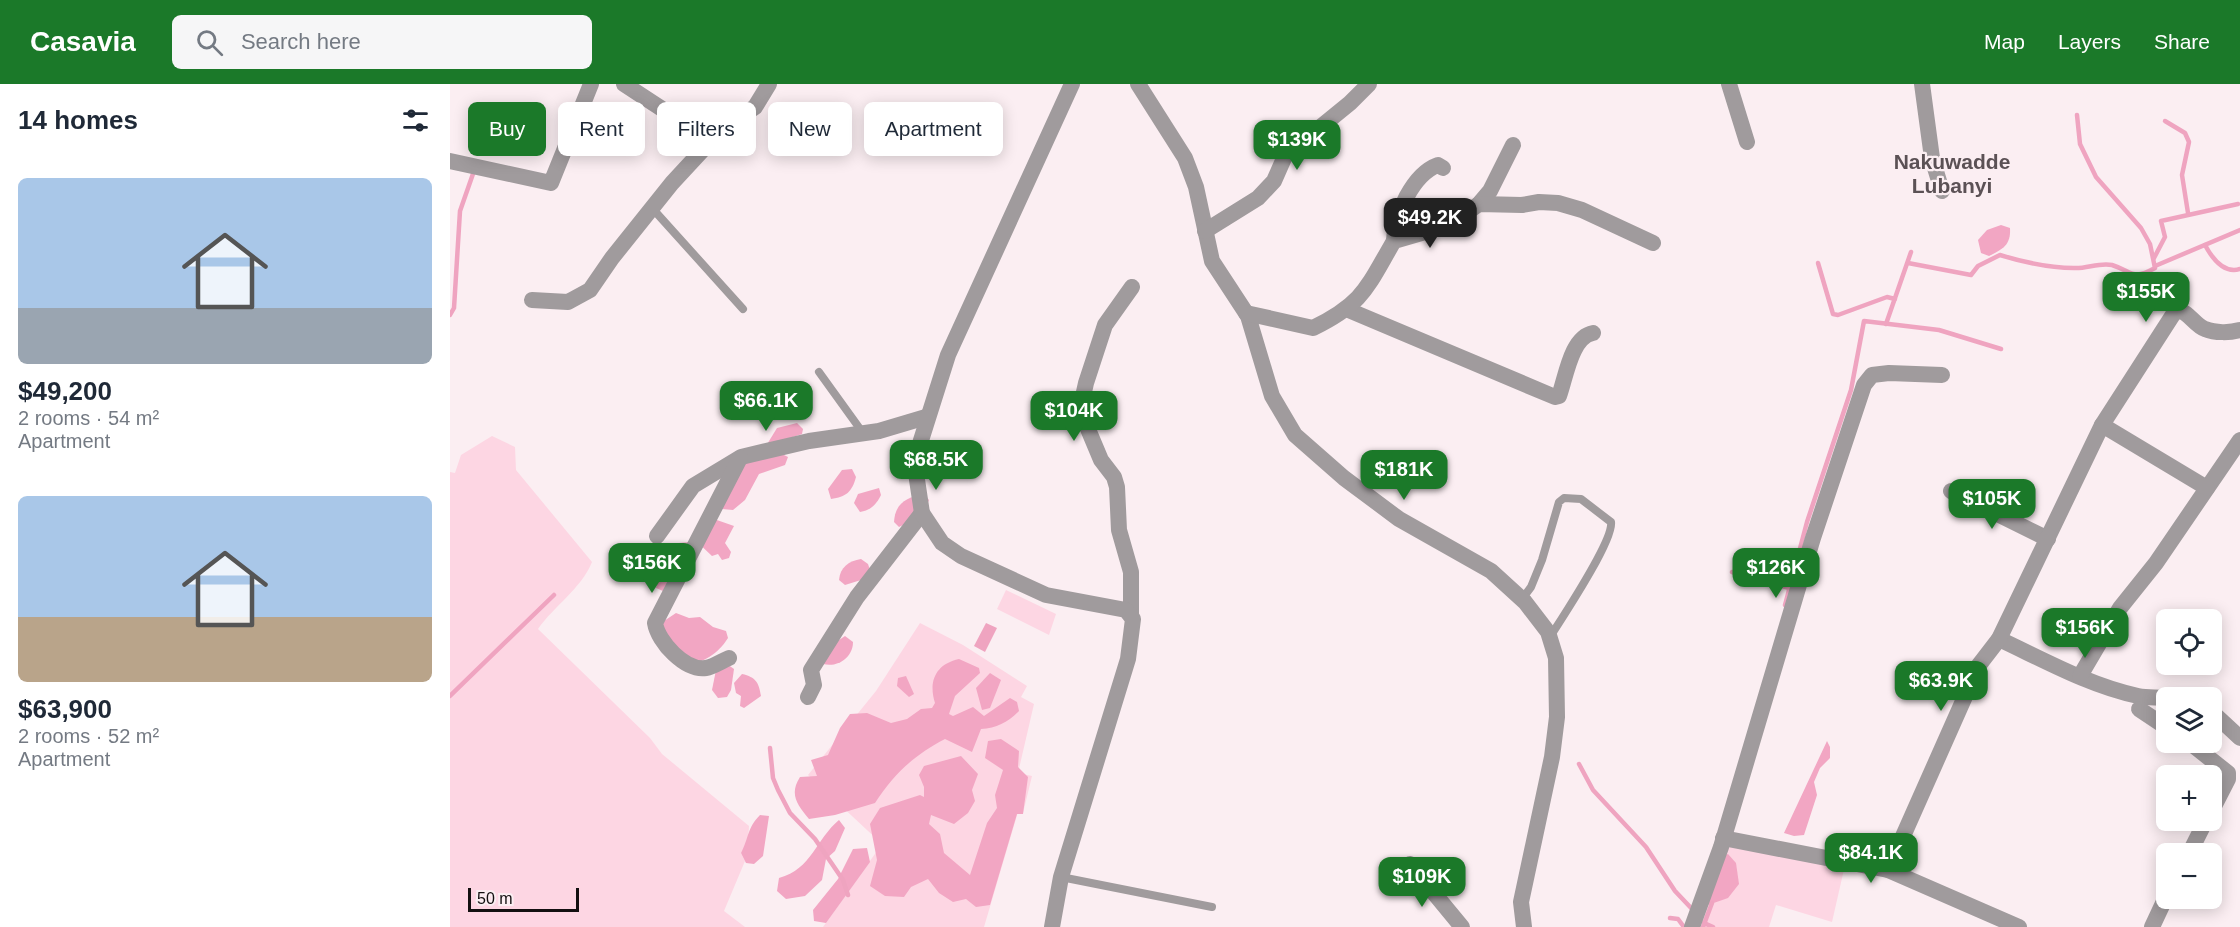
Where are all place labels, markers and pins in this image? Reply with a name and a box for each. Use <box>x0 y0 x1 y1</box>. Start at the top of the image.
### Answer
pin: $139K <box>1255 120 1339 171</box>
pin: $49.2K <box>1381 198 1479 249</box>
pin: $155K <box>2104 272 2188 323</box>
pin: $66.1K <box>717 381 815 432</box>
pin: $104K <box>1032 391 1116 442</box>
pin: $68.5K <box>887 440 985 491</box>
pin: $181K <box>1362 450 1446 501</box>
pin: $105K <box>1950 479 2034 530</box>
pin: $156K <box>610 543 694 594</box>
pin: $126K <box>1734 548 1818 599</box>
pin: $156K <box>2043 608 2127 659</box>
pin: $63.9K <box>1892 661 1990 712</box>
pin: $84.1K <box>1822 833 1920 884</box>
pin: $109K <box>1380 857 1464 908</box>

